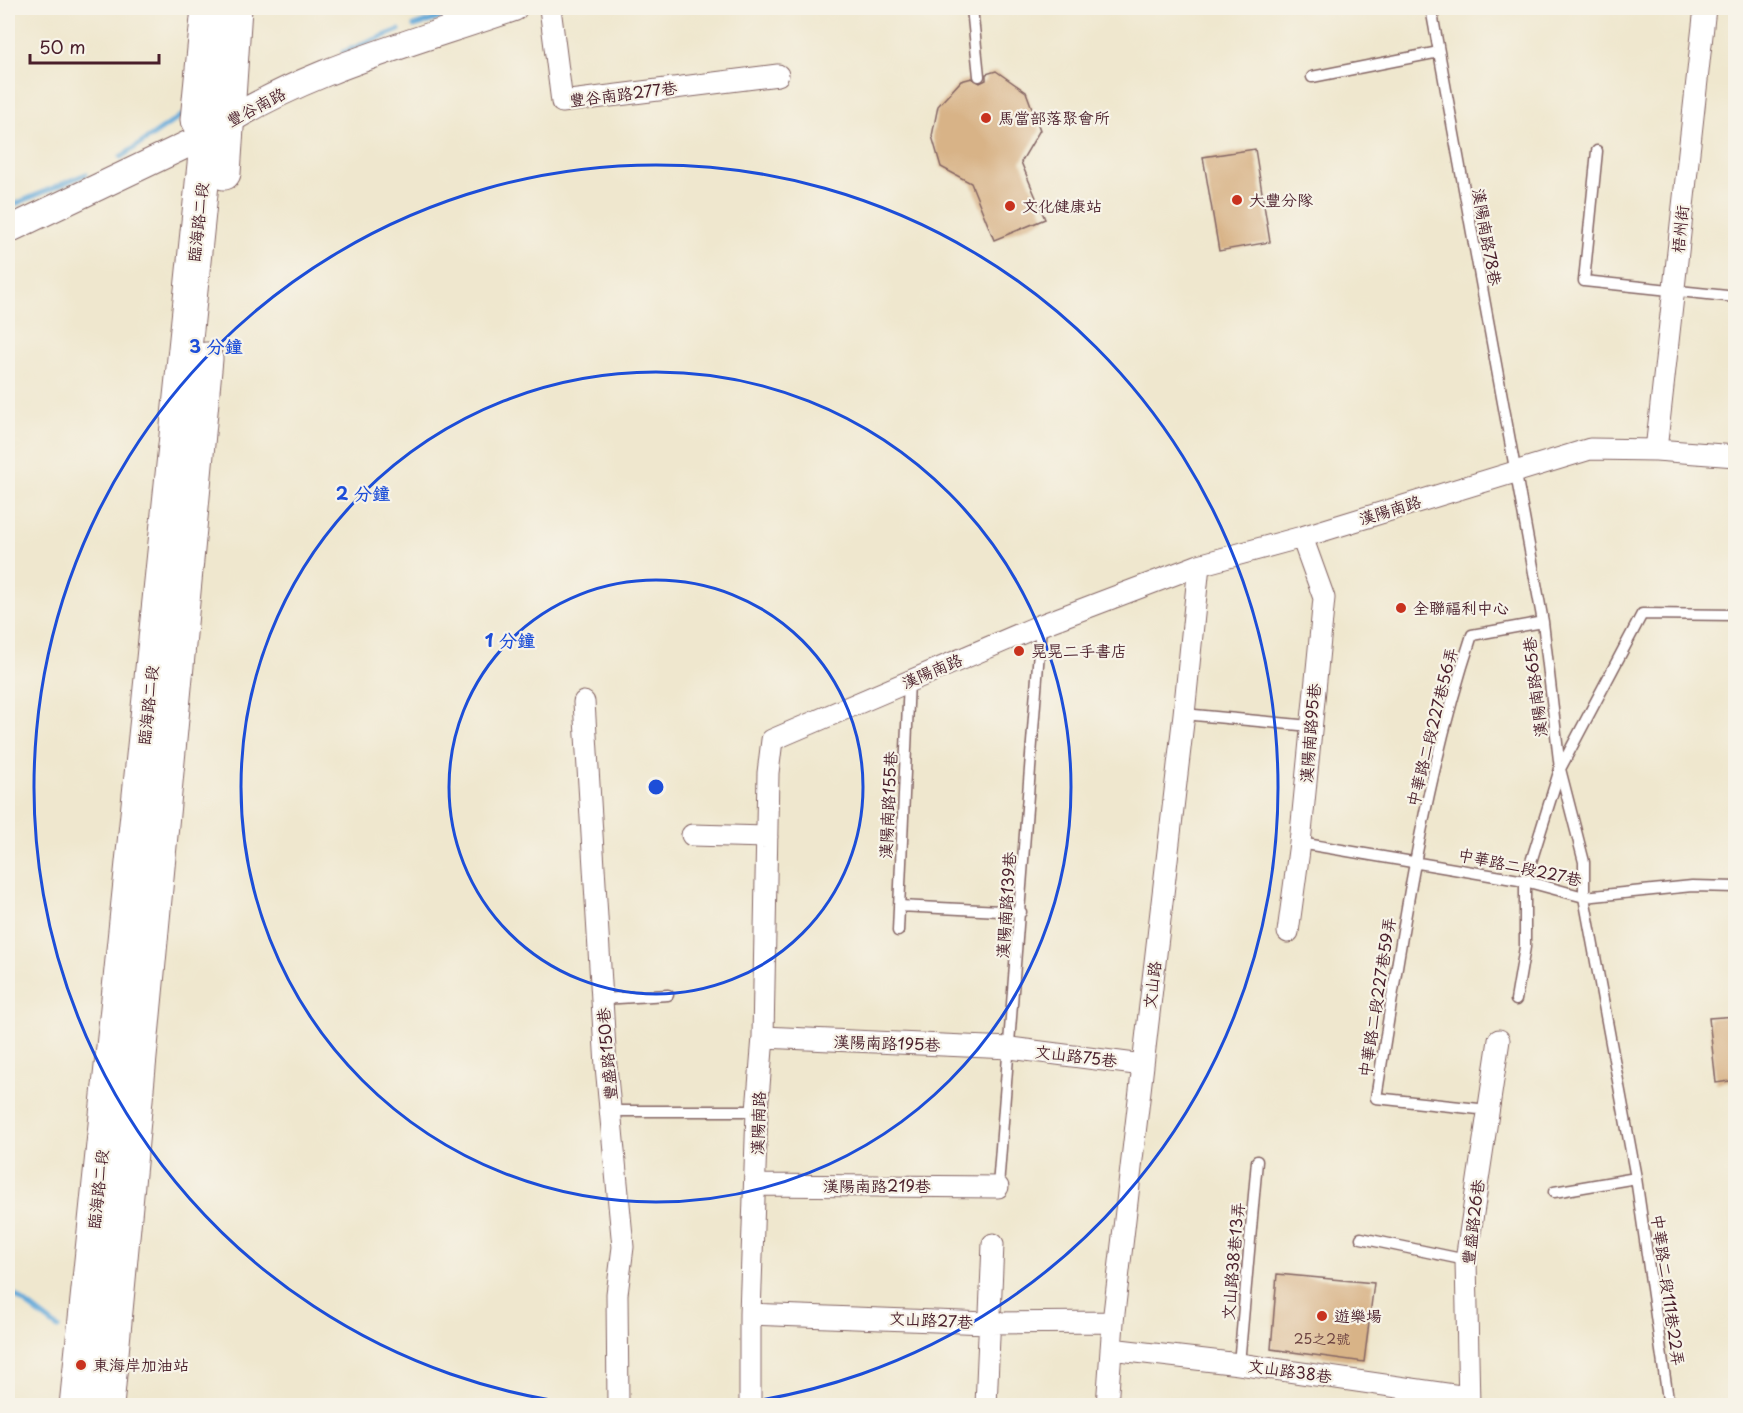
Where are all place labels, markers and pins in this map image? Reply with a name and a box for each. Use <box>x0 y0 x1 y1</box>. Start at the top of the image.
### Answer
place label: 馬當部落聚會所 <box>998 105 1110 129</box>
marker: 馬當部落聚會所 <box>979 111 993 125</box>
place label: 大豐分隊 <box>1249 187 1313 211</box>
place label: 文化健康站 <box>1022 193 1102 217</box>
marker: 大豐分隊 <box>1230 193 1244 207</box>
marker: 文化健康站 <box>1003 199 1017 213</box>
place label: 全聯福利中心 <box>1413 595 1509 619</box>
marker: 全聯福利中心 <box>1394 601 1408 615</box>
place label: 晃晃二手書店 <box>1031 638 1127 662</box>
marker: 晃晃二手書店 <box>1012 644 1026 658</box>
centre of rings <box>646 777 666 797</box>
place label: 遊樂場 <box>1334 1303 1382 1327</box>
marker: 遊樂場 <box>1315 1309 1329 1323</box>
place label: 東海岸加油站 <box>93 1352 189 1376</box>
marker: 東海岸加油站 <box>74 1358 88 1372</box>

